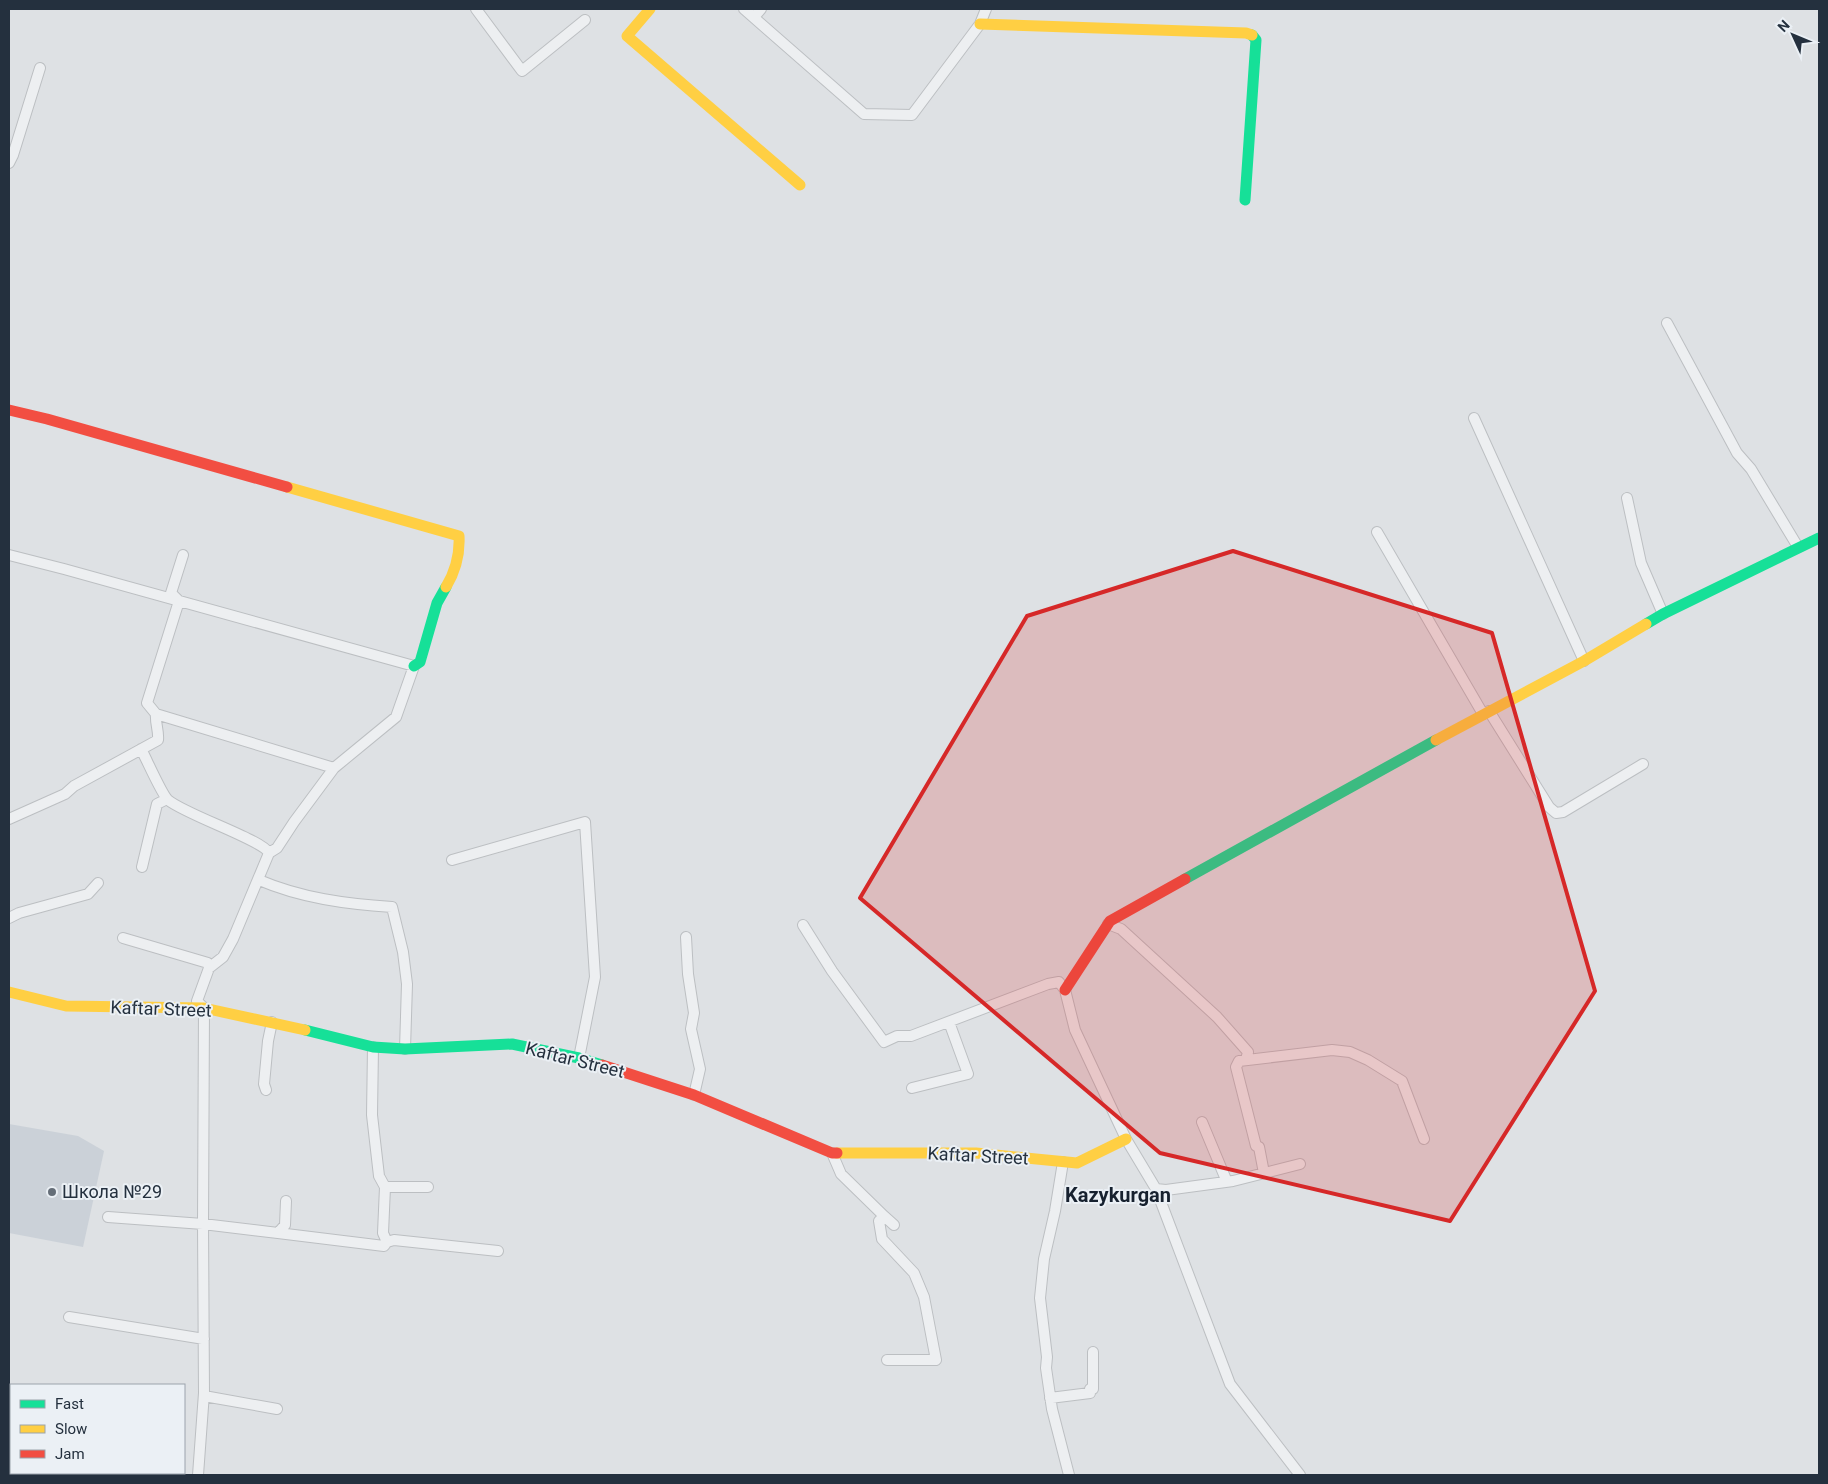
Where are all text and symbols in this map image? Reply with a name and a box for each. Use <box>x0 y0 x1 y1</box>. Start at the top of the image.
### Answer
north arrow <box>1768 10 1818 60</box>
text: N <box>1774 17 1793 35</box>
street label: Kaftar Street <box>110 996 212 1021</box>
street label: Kaftar Street <box>524 1037 627 1082</box>
street label: Kaftar Street <box>927 1142 1029 1169</box>
place label: Школа №29 <box>62 1181 162 1202</box>
district label: Kazykurgan <box>1065 1183 1171 1207</box>
marker: Школа №29 <box>46 1186 58 1198</box>
legend <box>10 1384 185 1474</box>
text: Fast <box>55 1395 84 1413</box>
text: Slow <box>55 1420 87 1438</box>
text: Jam <box>55 1445 85 1463</box>

